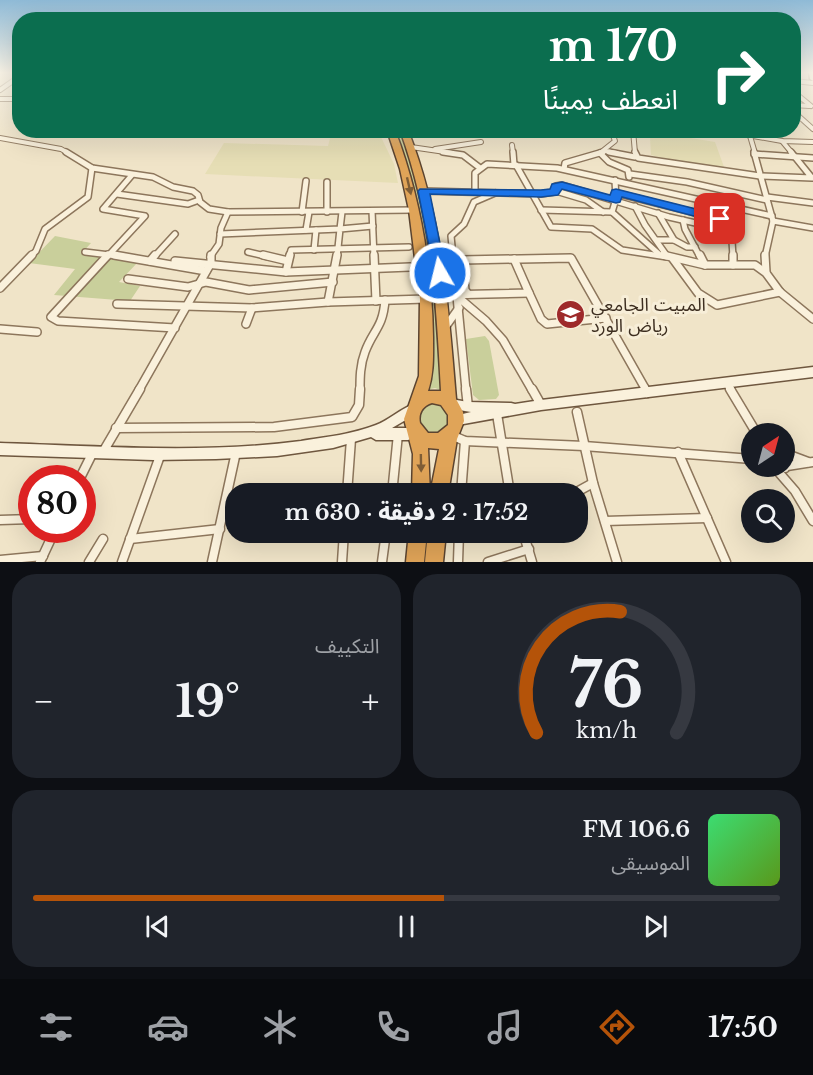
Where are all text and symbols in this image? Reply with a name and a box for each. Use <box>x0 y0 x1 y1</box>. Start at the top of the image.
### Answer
text: 170 m <box>549 20 678 72</box>
icon: right <box>699 36 777 114</box>
text: انعطف يمينًا <box>543 83 678 116</box>
one-way arrow <box>404 177 414 195</box>
pin <box>694 193 745 244</box>
icon: arrive <box>703 202 736 235</box>
position arrow <box>408 241 472 305</box>
place label: المبيت الجامعي رياض الورد <box>591 294 706 337</box>
school or university icon: المبيت الجامعي رياض الورد <box>554 299 586 331</box>
north arrow <box>741 423 795 477</box>
map controls <box>741 423 795 543</box>
one-way arrow <box>416 453 426 472</box>
speed limit sign: 80 <box>18 465 96 543</box>
button: search <box>741 489 795 543</box>
text: 17:52 · 2 دقيقة · 630 m <box>285 499 528 526</box>
text: التكييف <box>315 634 380 658</box>
text: 76 <box>570 646 644 724</box>
text: 19° <box>175 673 240 729</box>
text: − <box>33 681 54 722</box>
text: + <box>361 681 379 722</box>
text: km/h <box>576 717 637 744</box>
text: 106.6 FM <box>582 816 690 843</box>
text: الموسيقى <box>611 851 690 875</box>
icon: previous <box>141 910 174 943</box>
icon: pause <box>390 910 423 943</box>
icon: next <box>639 910 672 943</box>
icon: filters <box>35 1006 77 1048</box>
icon: car <box>147 1006 189 1048</box>
icon: climate <box>259 1006 301 1048</box>
icon: phone <box>372 1006 414 1048</box>
icon: music <box>484 1006 526 1048</box>
icon: directions <box>596 1006 638 1048</box>
text: 17:50 <box>708 1011 778 1044</box>

